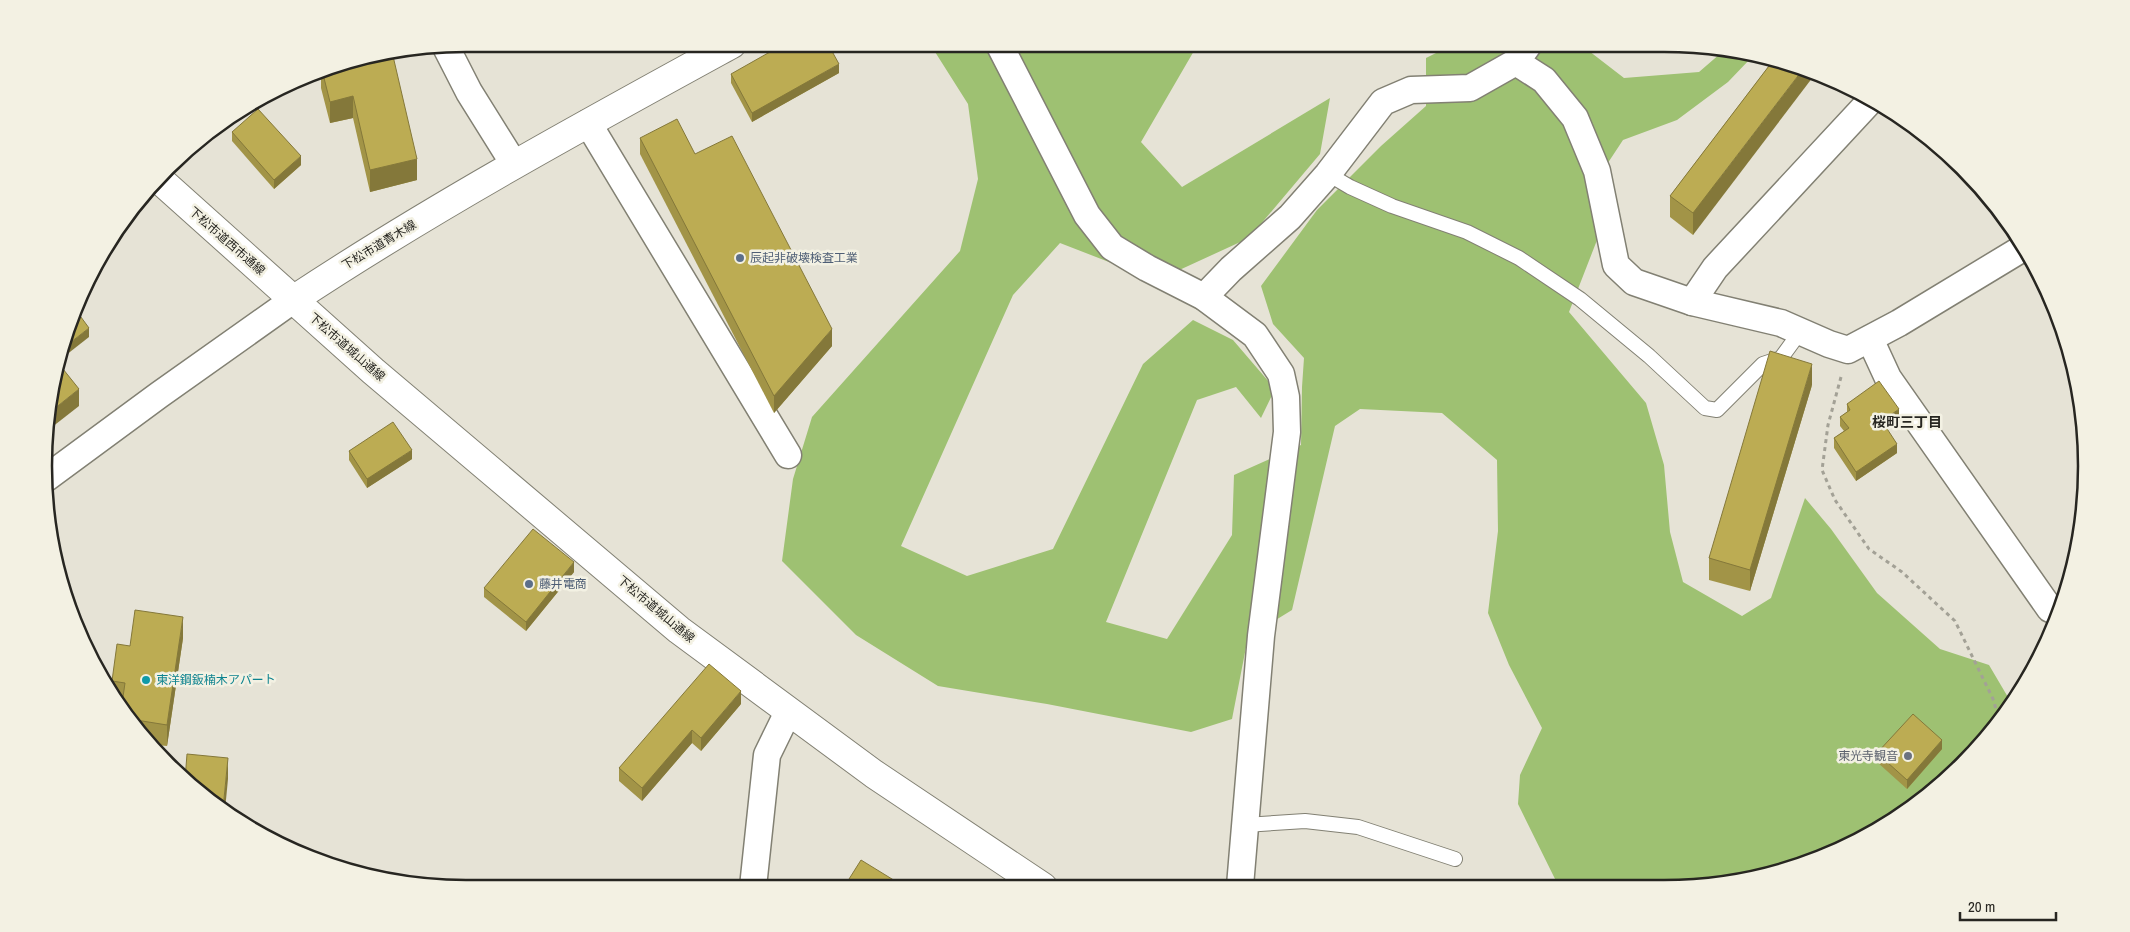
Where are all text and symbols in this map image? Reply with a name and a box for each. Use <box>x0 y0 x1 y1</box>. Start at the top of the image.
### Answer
street label: 下松市道西市通線 <box>186 203 268 279</box>
street label: 下松市道青木線 <box>339 217 419 273</box>
place label: 辰起非破壊検査工業 <box>750 250 858 266</box>
marker: 辰起非破壊検査工業 <box>734 252 746 264</box>
street label: 下松市道城山通線 <box>306 309 388 385</box>
district label: 桜町三丁目 <box>1872 413 1942 431</box>
street label: 下松市道城山通線 <box>614 572 698 646</box>
place label: 藤井電商 <box>539 576 587 592</box>
marker: 藤井電商 <box>523 578 535 590</box>
place label: 東洋鋼鈑楠木アパート <box>156 672 276 688</box>
marker: 東洋鋼鈑楠木アパート <box>140 674 152 686</box>
place label: 東光寺観音 <box>1838 748 1898 764</box>
marker: 東光寺観音 <box>1902 750 1914 762</box>
scale bar <box>1960 890 2056 922</box>
text: 20 m <box>1968 896 1995 917</box>

